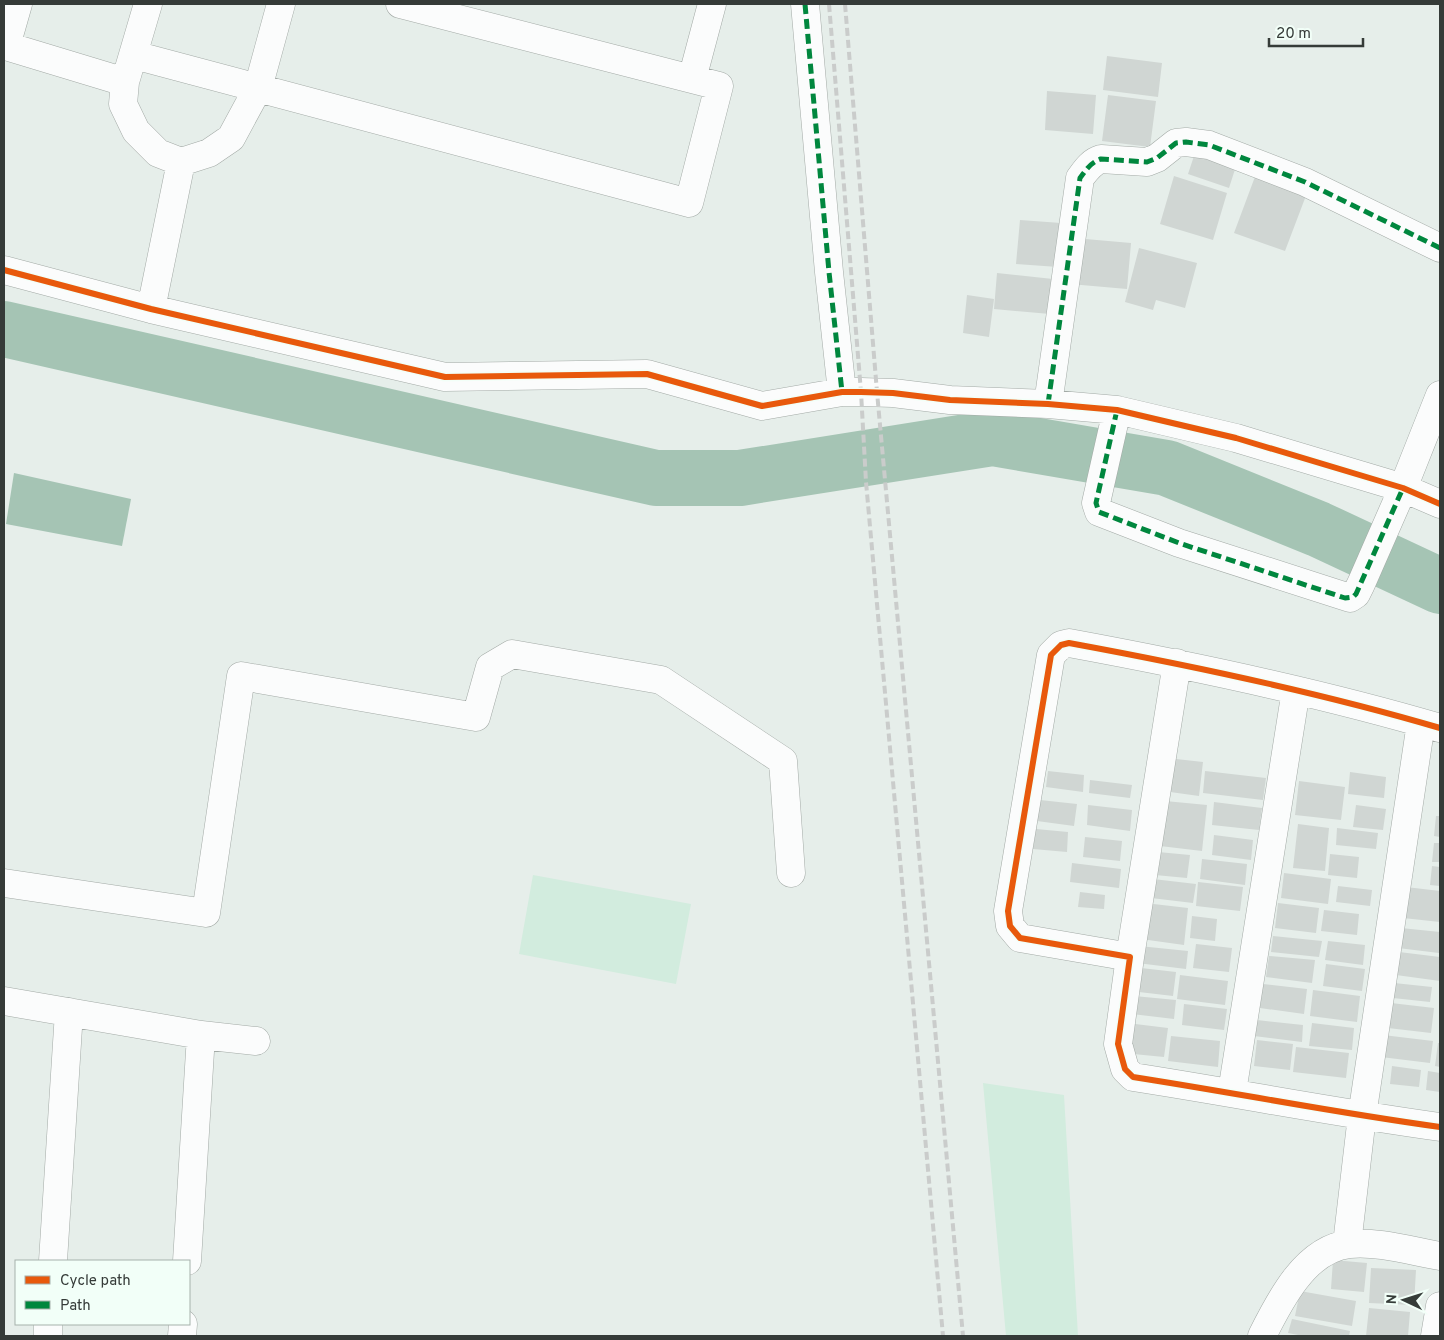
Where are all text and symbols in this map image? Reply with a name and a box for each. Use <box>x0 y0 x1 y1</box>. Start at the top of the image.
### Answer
scale bar <box>1269 15 1363 47</box>
text: 20 m <box>1276 25 1311 44</box>
legend <box>15 1260 190 1325</box>
text: Cycle path <box>60 1272 131 1291</box>
north arrow <box>1379 1275 1429 1325</box>
text: N <box>1384 1294 1401 1305</box>
text: Path <box>60 1297 91 1316</box>

